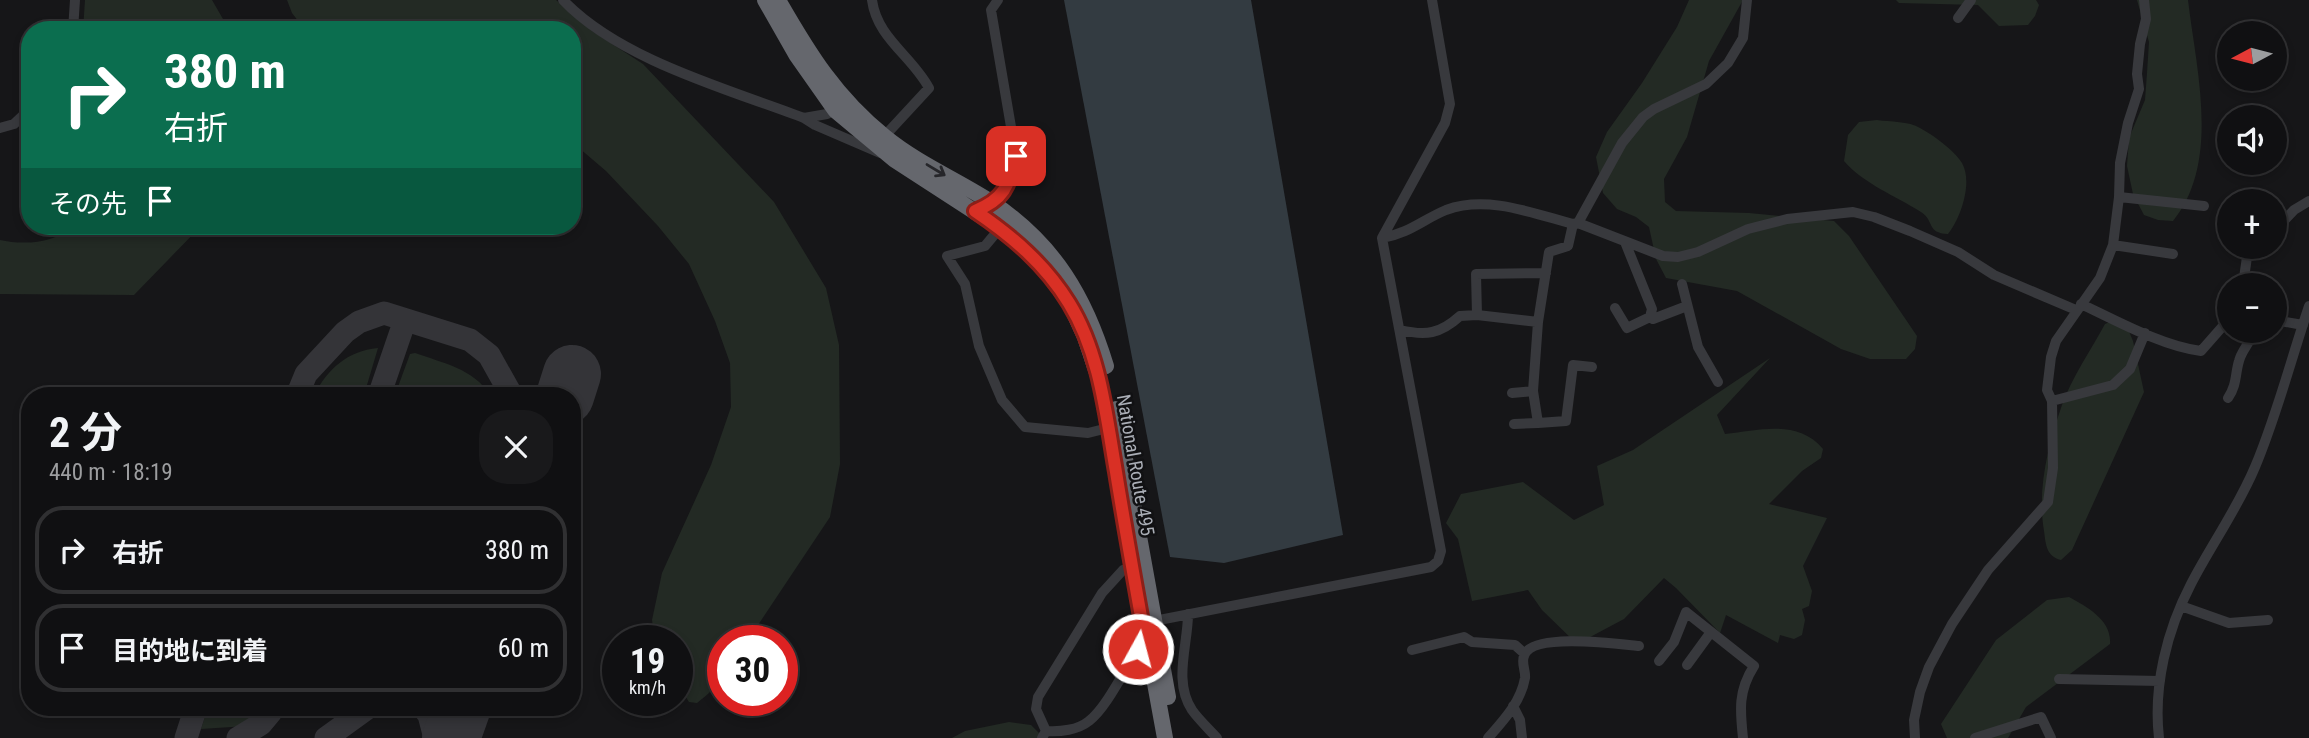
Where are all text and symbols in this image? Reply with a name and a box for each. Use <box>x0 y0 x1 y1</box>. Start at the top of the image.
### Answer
north arrow <box>2217 21 2287 91</box>
map controls <box>2217 21 2287 343</box>
text: 380 m <box>164 43 286 100</box>
icon: right <box>49 49 140 140</box>
button: sound <box>2217 105 2287 175</box>
text: 右折 <box>164 109 228 147</box>
pin <box>986 126 1046 186</box>
icon: arrive <box>997 137 1035 175</box>
one-way arrow <box>926 163 946 177</box>
icon: arrive <box>141 182 179 220</box>
text: その先 <box>49 189 127 219</box>
button: + <box>2217 189 2287 259</box>
button: − <box>2217 273 2287 343</box>
street label: National Route 495 <box>1112 393 1159 538</box>
text: 2 分 <box>49 408 122 457</box>
button: close <box>479 410 553 484</box>
text: 440 m · 18:19 <box>49 459 173 486</box>
icon: right <box>53 531 91 569</box>
text: 380 m <box>485 535 549 565</box>
text: 右折 <box>112 538 164 568</box>
position arrow <box>1101 612 1175 686</box>
speed limit sign: 30 <box>707 625 798 716</box>
icon: arrive <box>53 629 91 667</box>
text: 60 m <box>498 633 549 663</box>
text: 目的地に到着 <box>112 636 268 666</box>
text: 19 <box>630 641 665 682</box>
text: km/h <box>629 677 666 698</box>

